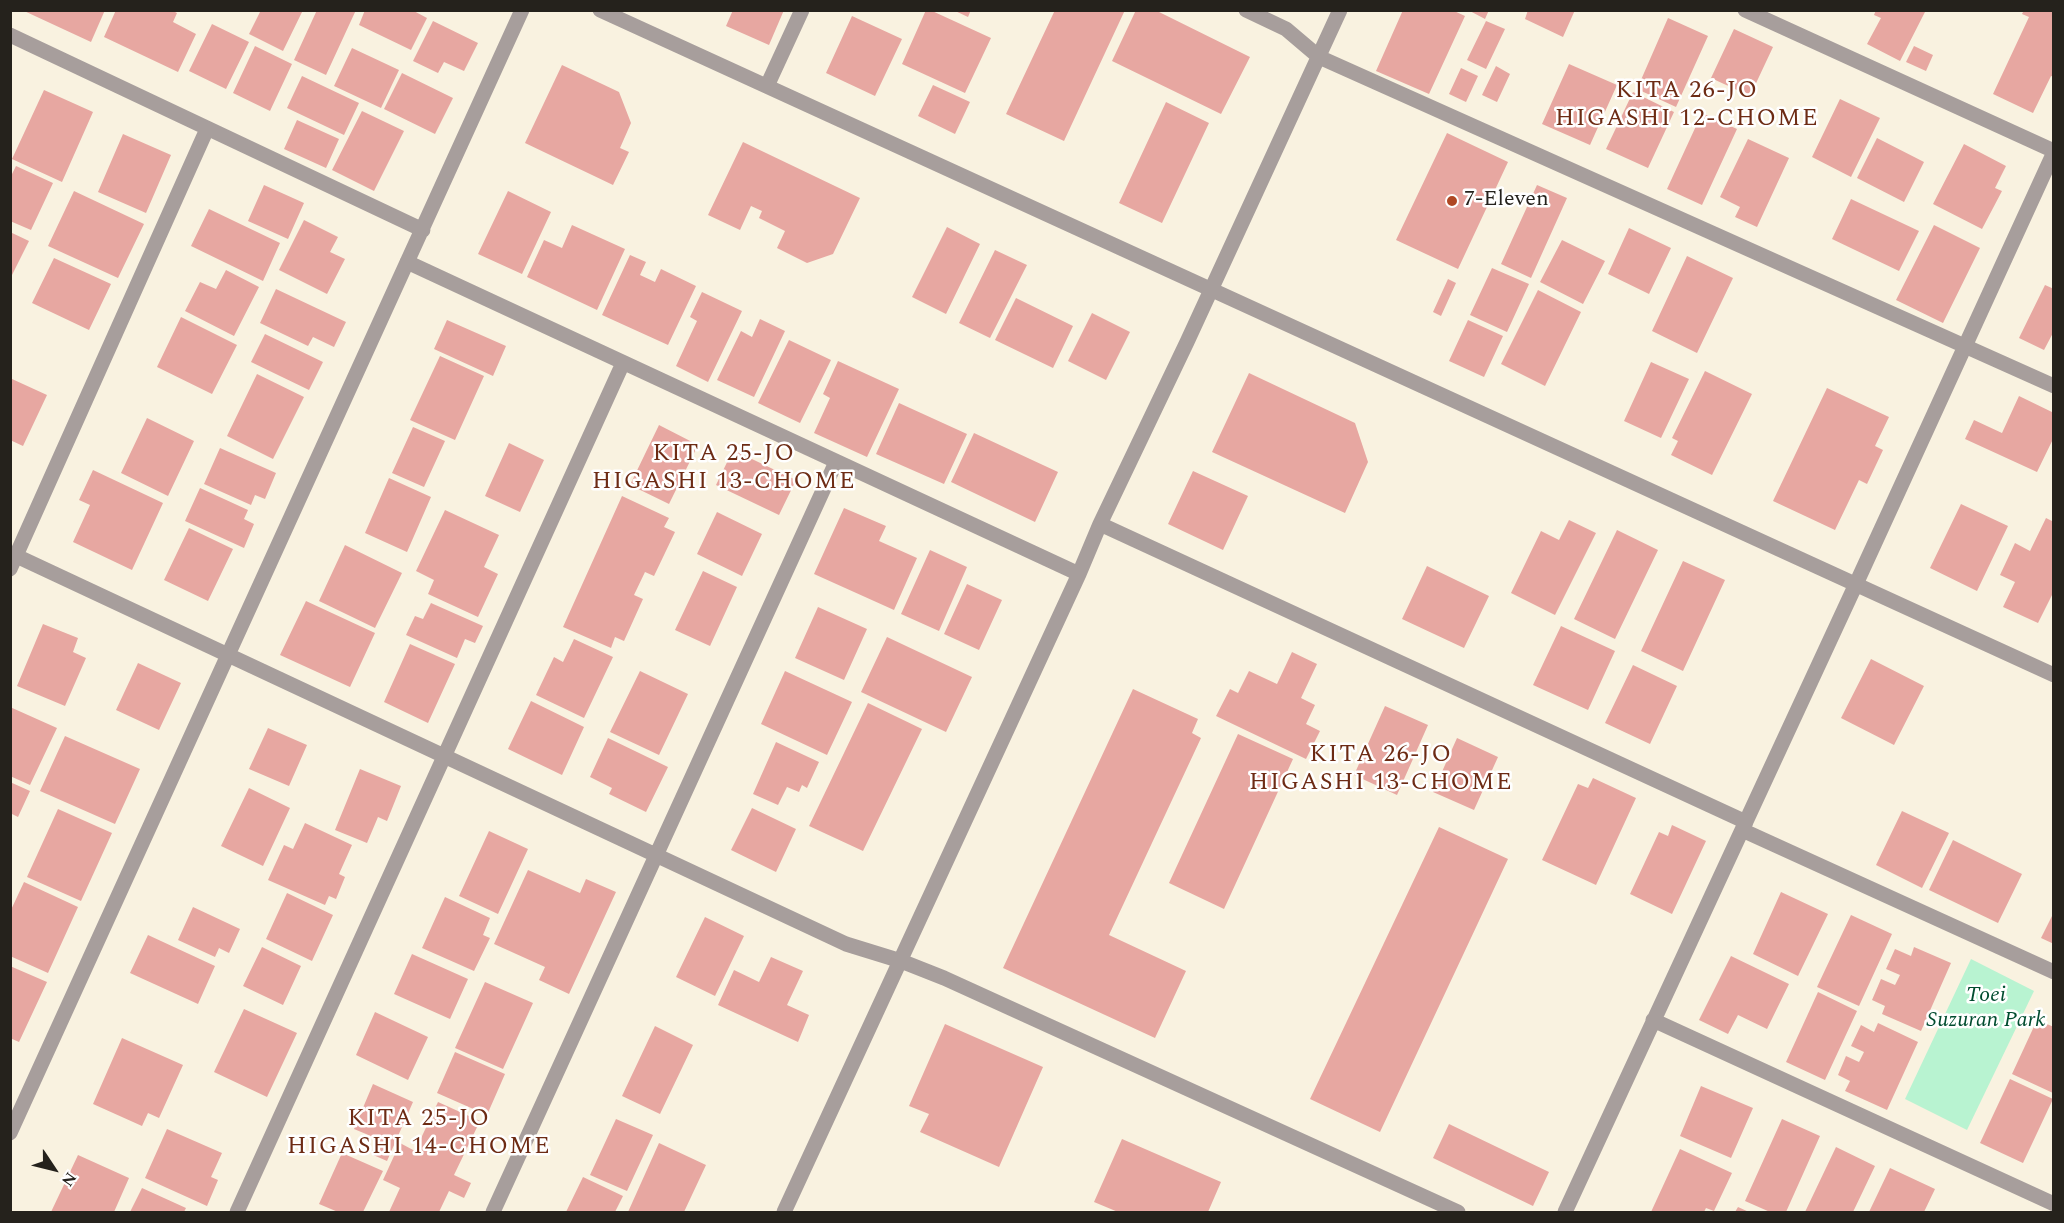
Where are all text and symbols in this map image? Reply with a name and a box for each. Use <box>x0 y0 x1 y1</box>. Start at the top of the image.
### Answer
district label: KITA 26-JO HIGASHI 12-CHOME <box>1555 78 1819 134</box>
place label: 7-Eleven <box>1464 188 1549 214</box>
marker: 7-Eleven <box>1445 194 1459 208</box>
district label: KITA 25-JO HIGASHI 13-CHOME <box>592 441 856 497</box>
district label: KITA 26-JO HIGASHI 13-CHOME <box>1249 742 1513 798</box>
park label: Toei Suzuran Park <box>1926 984 2046 1036</box>
district label: KITA 25-JO HIGASHI 14-CHOME <box>287 1106 551 1162</box>
north arrow <box>24 1139 84 1199</box>
text: N <box>55 1167 82 1192</box>

